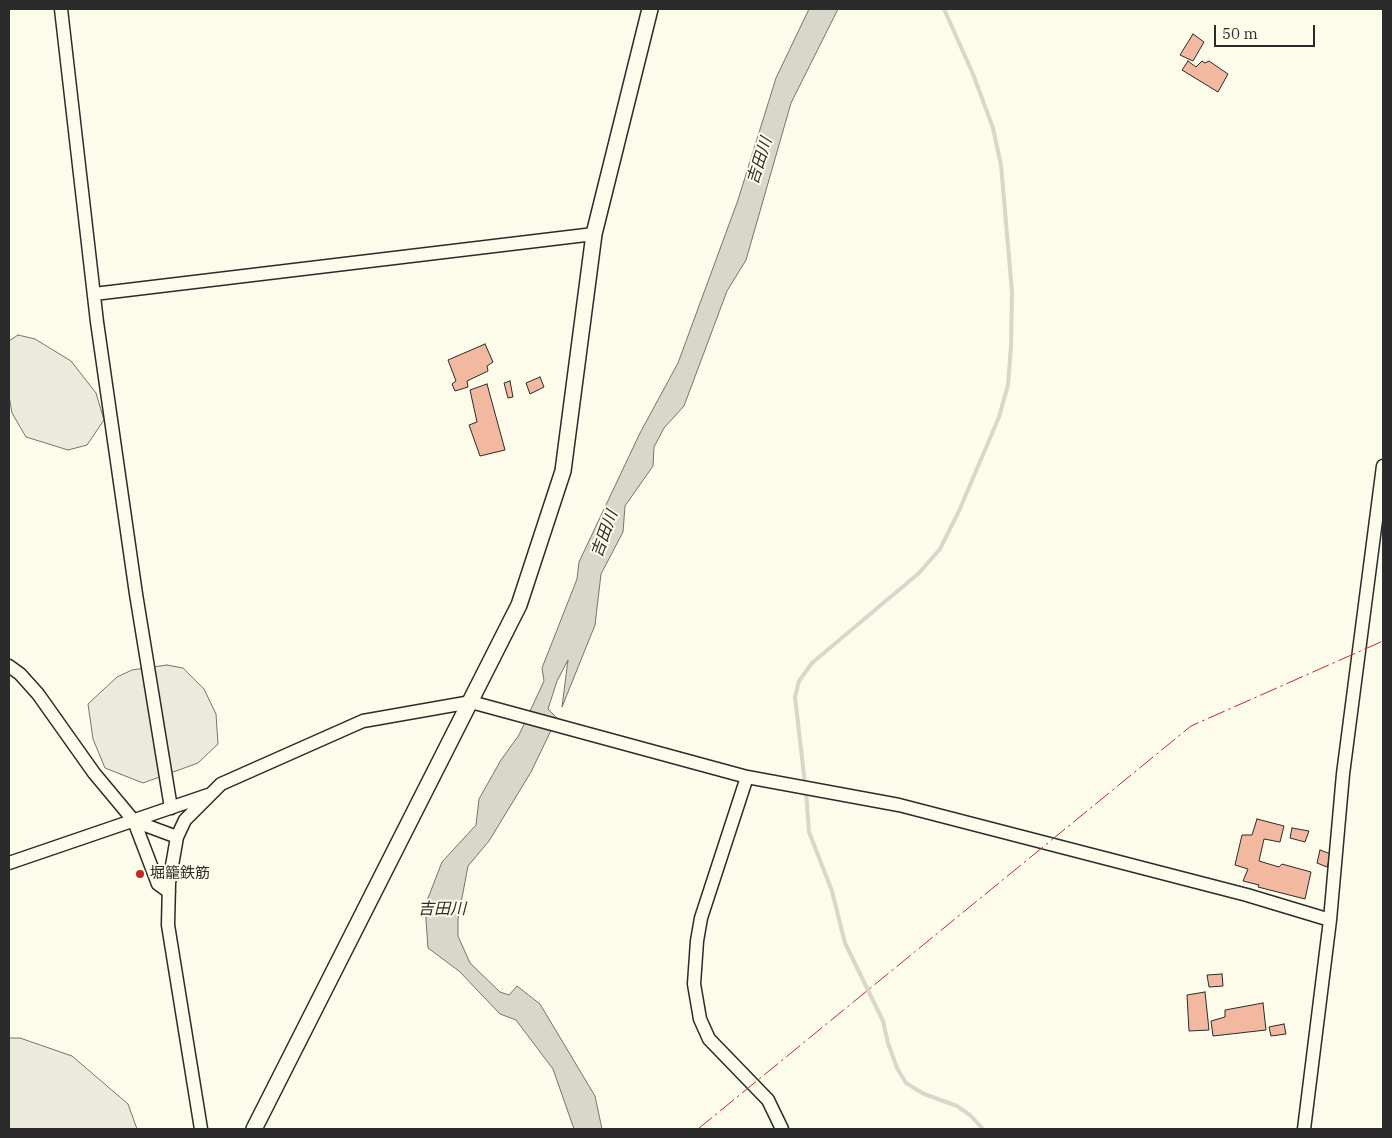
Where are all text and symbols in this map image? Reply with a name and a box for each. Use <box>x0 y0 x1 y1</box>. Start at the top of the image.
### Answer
scale bar <box>1217 15 1318 47</box>
text: 50 m <box>1222 24 1258 43</box>
water label: 吉田川 <box>743 135 777 187</box>
water label: 吉田川 <box>588 508 622 560</box>
place label: 堀籠鉄筋 <box>150 865 210 883</box>
marker: 堀籠鉄筋 <box>134 868 146 880</box>
water label: 吉田川 <box>418 899 466 919</box>

